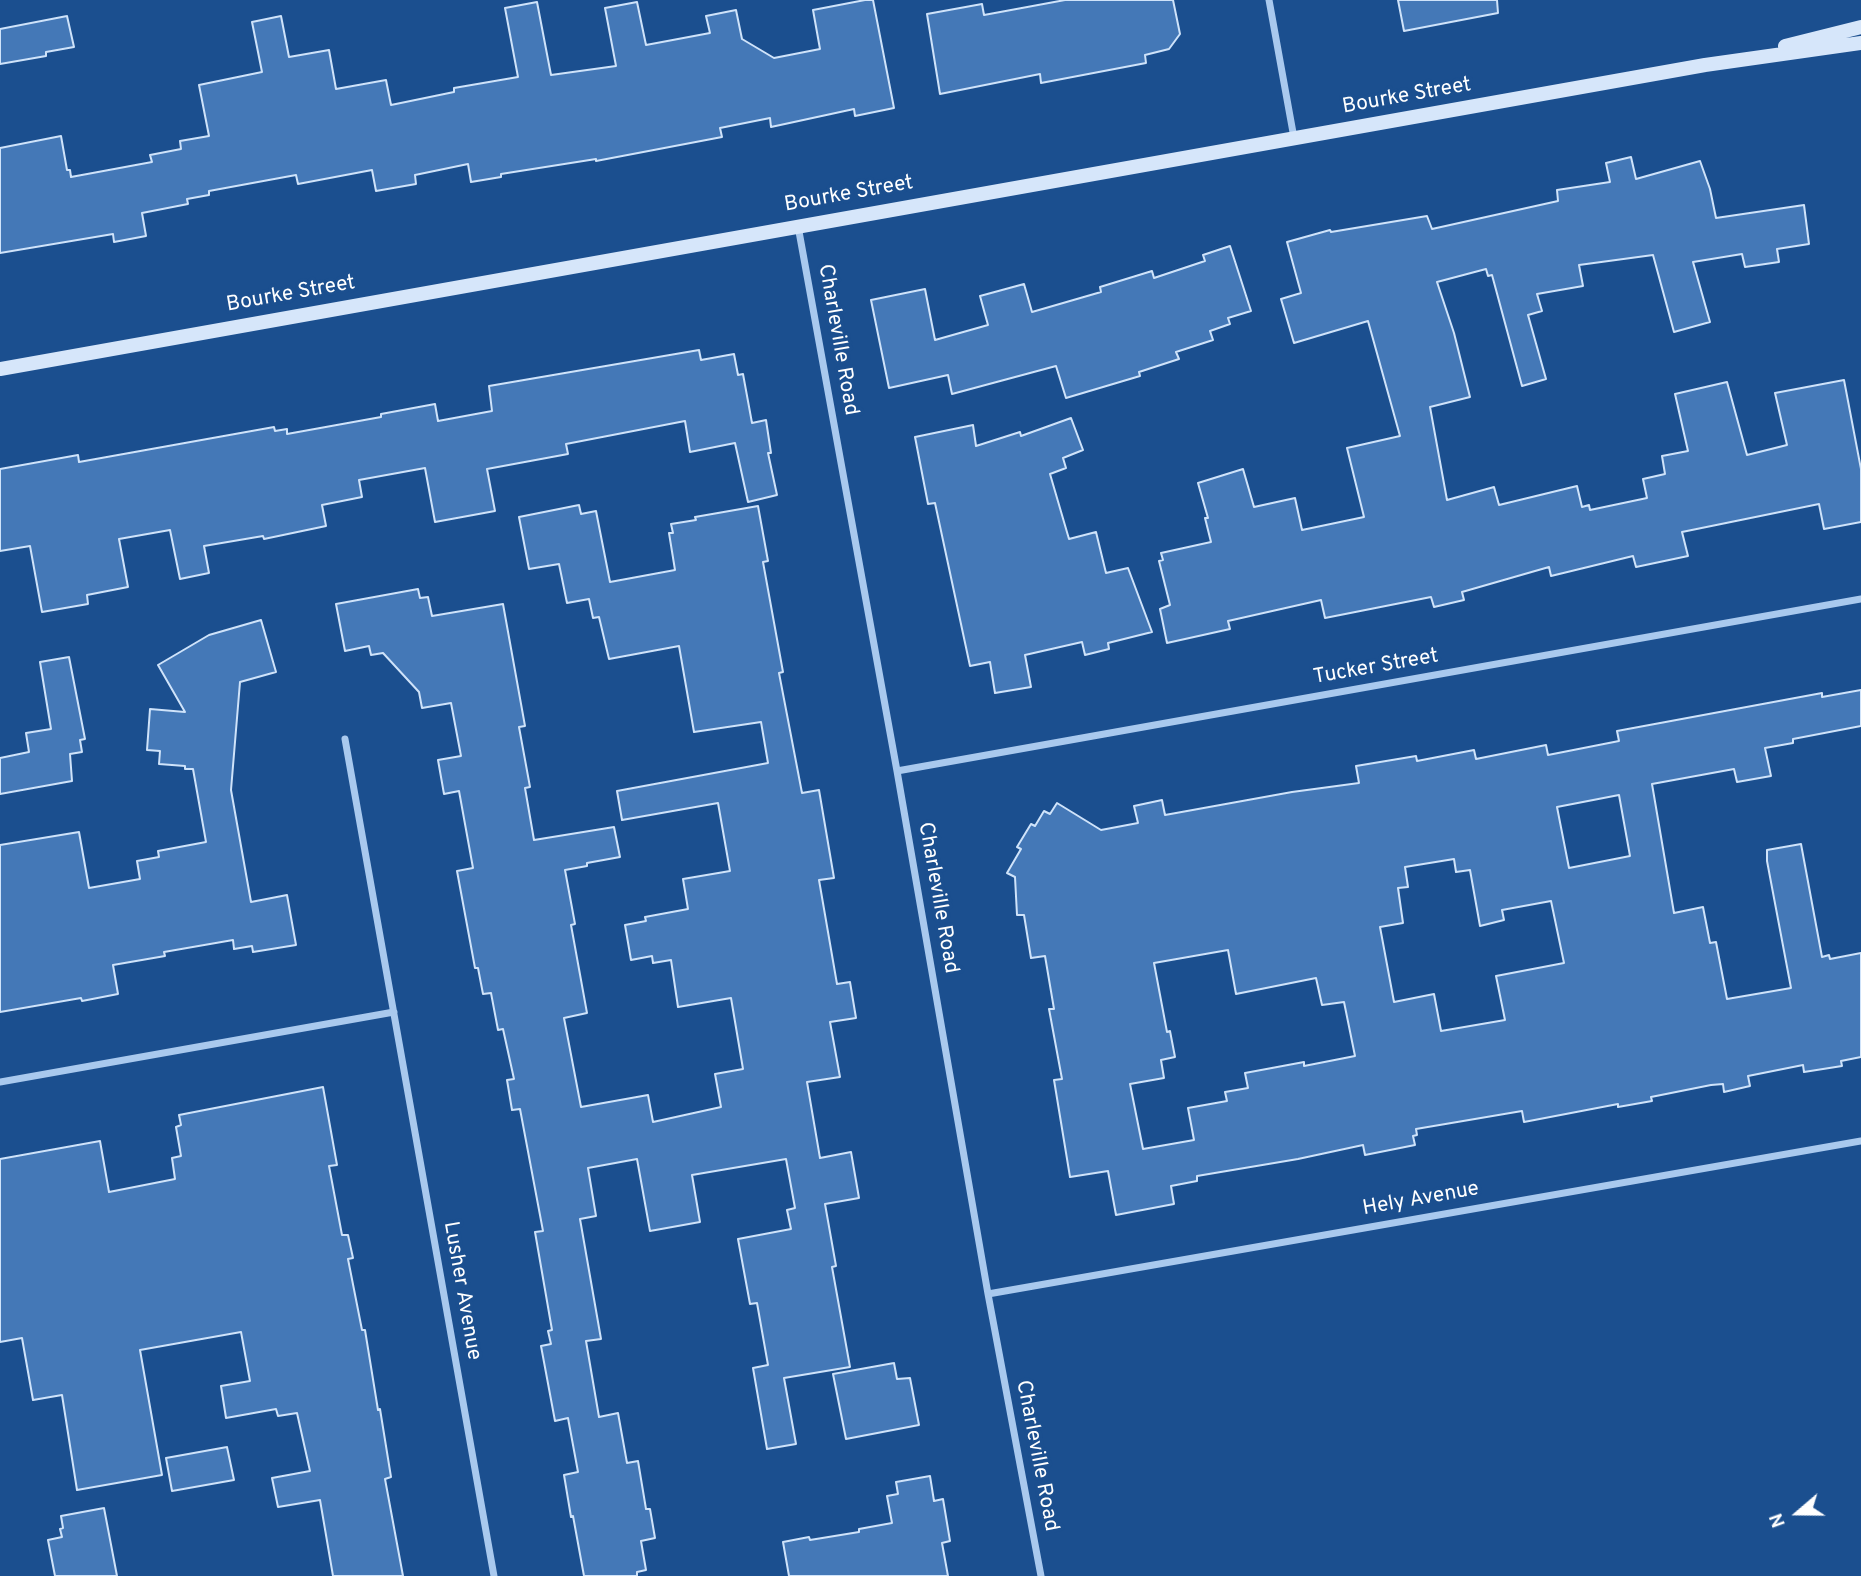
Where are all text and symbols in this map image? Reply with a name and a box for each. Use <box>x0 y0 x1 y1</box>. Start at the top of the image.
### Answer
street label: Bourke Street <box>1341 73 1473 121</box>
street label: Bourke Street <box>783 171 915 219</box>
street label: Charleville Road <box>811 262 863 418</box>
street label: Bourke Street <box>225 271 357 319</box>
street label: Tucker Street <box>1311 645 1441 691</box>
street label: Charleville Road <box>911 820 963 976</box>
street label: Hely Avenue <box>1361 1177 1481 1223</box>
street label: Lusher Avenue <box>436 1220 486 1362</box>
street label: Charleville Road <box>1009 1378 1063 1534</box>
north arrow <box>1763 1478 1833 1548</box>
text: N <box>1765 1510 1792 1531</box>

